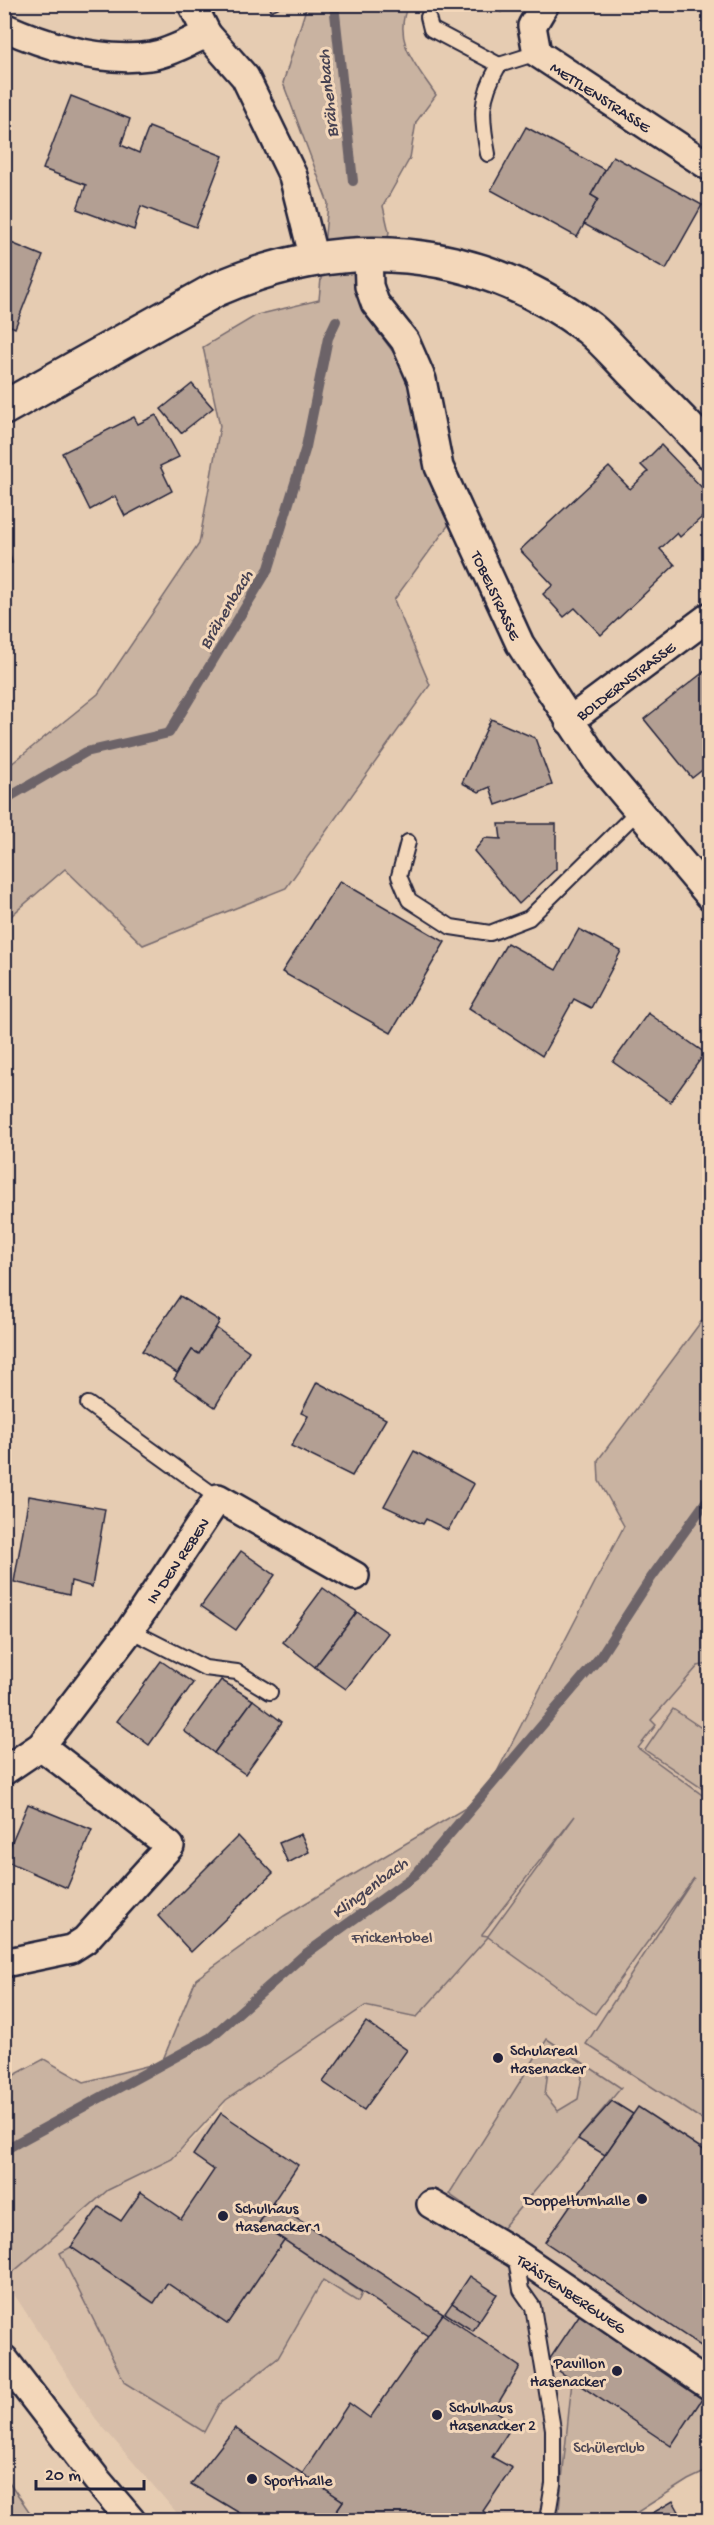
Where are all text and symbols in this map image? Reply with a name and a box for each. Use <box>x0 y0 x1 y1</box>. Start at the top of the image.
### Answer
water label: Brähenbach <box>314 48 345 139</box>
street label: METTLENSTRASSE <box>545 59 654 139</box>
street label: TOBELSTRASSE <box>465 548 523 645</box>
water label: Brähenbach <box>195 567 259 654</box>
street label: BOLDERNSTRASSE <box>573 639 681 727</box>
street label: IN DEN REBEN <box>144 1515 216 1609</box>
water label: Klingenbach <box>328 1853 413 1924</box>
park label: Frickentobel <box>351 1930 432 1949</box>
place label: Schulareal Hasenacker <box>510 2043 586 2080</box>
marker: Schulareal Hasenacker <box>491 2051 505 2065</box>
marker: Doppelturnhalle <box>635 2192 649 2206</box>
place label: Doppelturnhalle <box>523 2193 631 2212</box>
place label: Schulhaus Hasenacker 1 <box>235 2201 320 2238</box>
marker: Schulhaus Hasenacker 1 <box>216 2209 230 2223</box>
street label: TRÄSTENBERGWEG <box>511 2252 629 2340</box>
place label: Pavillon Hasenacker <box>530 2356 606 2393</box>
marker: Pavillon Hasenacker <box>610 2364 624 2378</box>
place label: Schulhaus Hasenacker 2 <box>449 2400 536 2437</box>
marker: Schulhaus Hasenacker 2 <box>430 2408 444 2422</box>
park label: Schülerclub <box>573 2440 645 2459</box>
scale bar <box>36 2453 144 2491</box>
text: 20 m <box>45 2466 81 2487</box>
marker: Sporthalle <box>245 2472 259 2486</box>
place label: Sporthalle <box>264 2473 333 2492</box>

